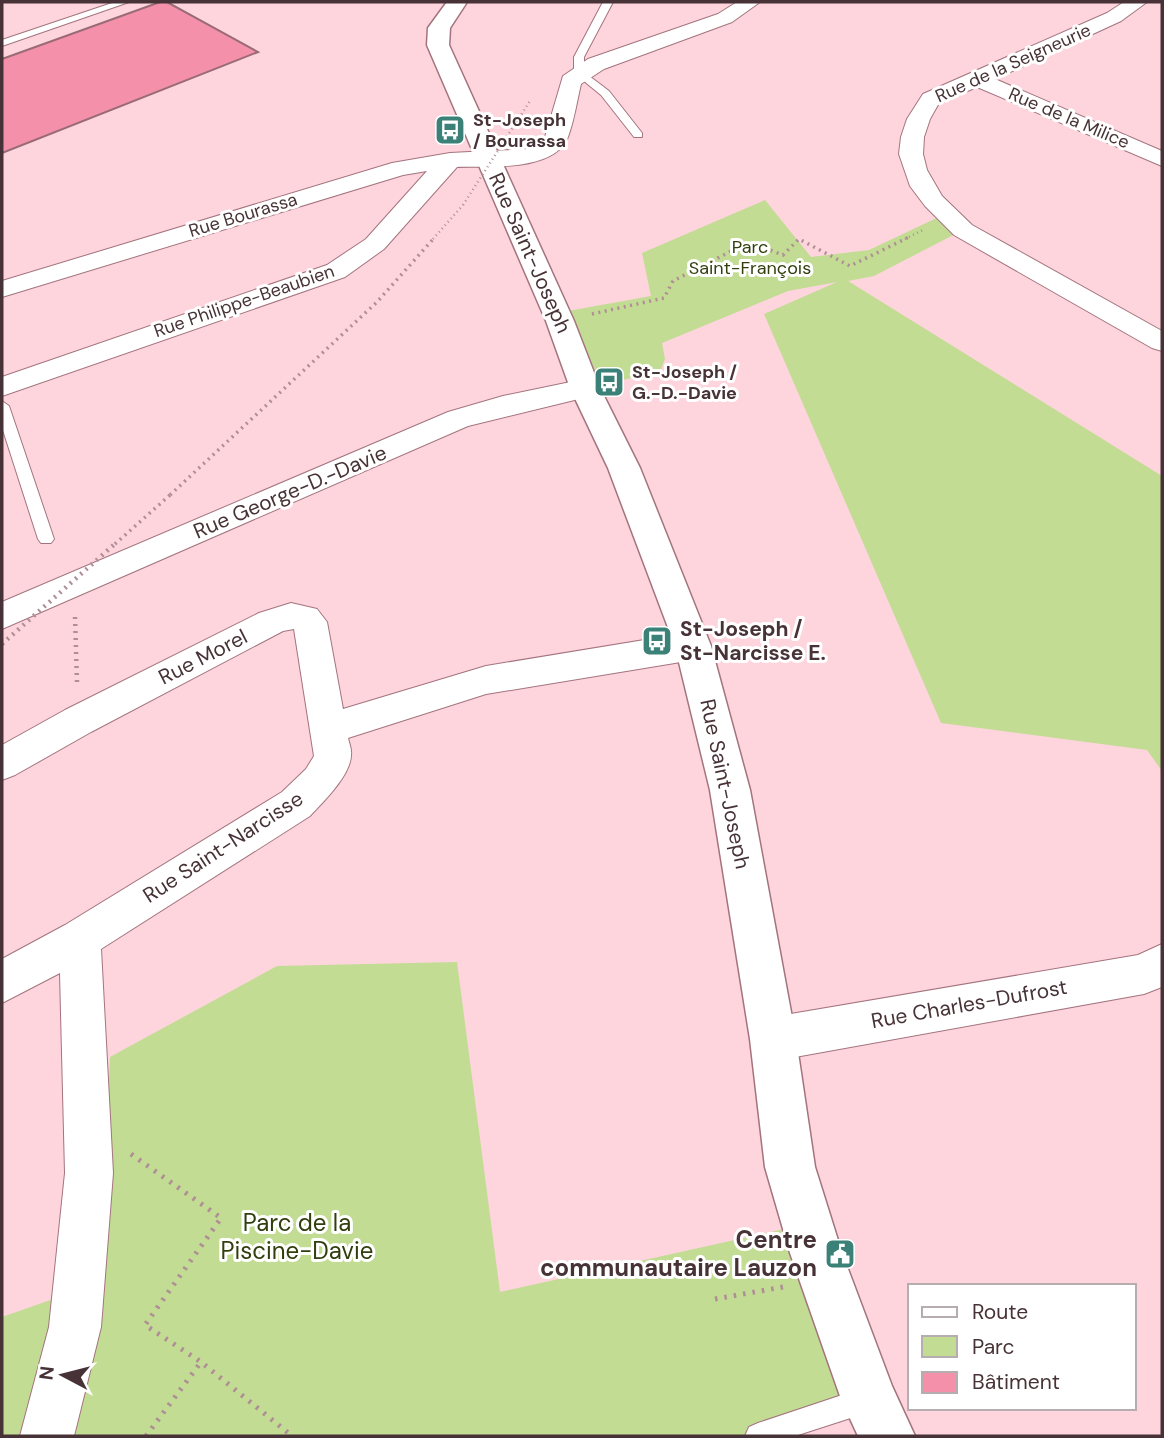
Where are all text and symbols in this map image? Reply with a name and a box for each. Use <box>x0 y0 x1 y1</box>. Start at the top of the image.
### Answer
street label: Rue de la Seigneurie <box>931 18 1095 108</box>
street label: Rue de la Milice <box>1005 82 1133 154</box>
place label: St-Joseph / Bourassa <box>473 108 566 153</box>
bus stop icon: St-Joseph / Bourassa <box>433 113 467 147</box>
street label: Rue Saint-Joseph <box>482 168 578 338</box>
street label: Rue Bourassa <box>186 187 300 243</box>
park label: Parc Saint-François <box>689 235 811 280</box>
street label: Rue Philippe-Beaubien <box>151 259 337 343</box>
place label: St-Joseph / G.-D.-Davie <box>632 360 737 405</box>
bus stop icon: St-Joseph / G.-D.-Davie <box>592 365 626 399</box>
street label: Rue George-D.-Davie <box>189 439 391 545</box>
place label: St-Joseph / St-Narcisse E. <box>680 615 826 667</box>
street label: Rue Morel <box>154 623 252 691</box>
bus stop icon: St-Joseph / St-Narcisse E. <box>640 624 674 658</box>
street label: Rue Saint-Joseph <box>693 696 757 872</box>
street label: Rue Saint-Narcisse <box>138 785 309 909</box>
street label: Rue Charles-Dufrost <box>869 973 1069 1035</box>
park label: Parc de la Piscine-Davie <box>221 1207 373 1266</box>
place label: Centre communautaire Lauzon <box>540 1224 817 1283</box>
public building icon: Centre communautaire Lauzon <box>823 1237 857 1271</box>
legend <box>908 1284 1136 1410</box>
text: Route <box>972 1298 1028 1326</box>
text: Parc <box>972 1333 1015 1361</box>
north arrow <box>28 1340 98 1410</box>
text: N <box>33 1365 60 1381</box>
text: Bâtiment <box>972 1368 1060 1396</box>

